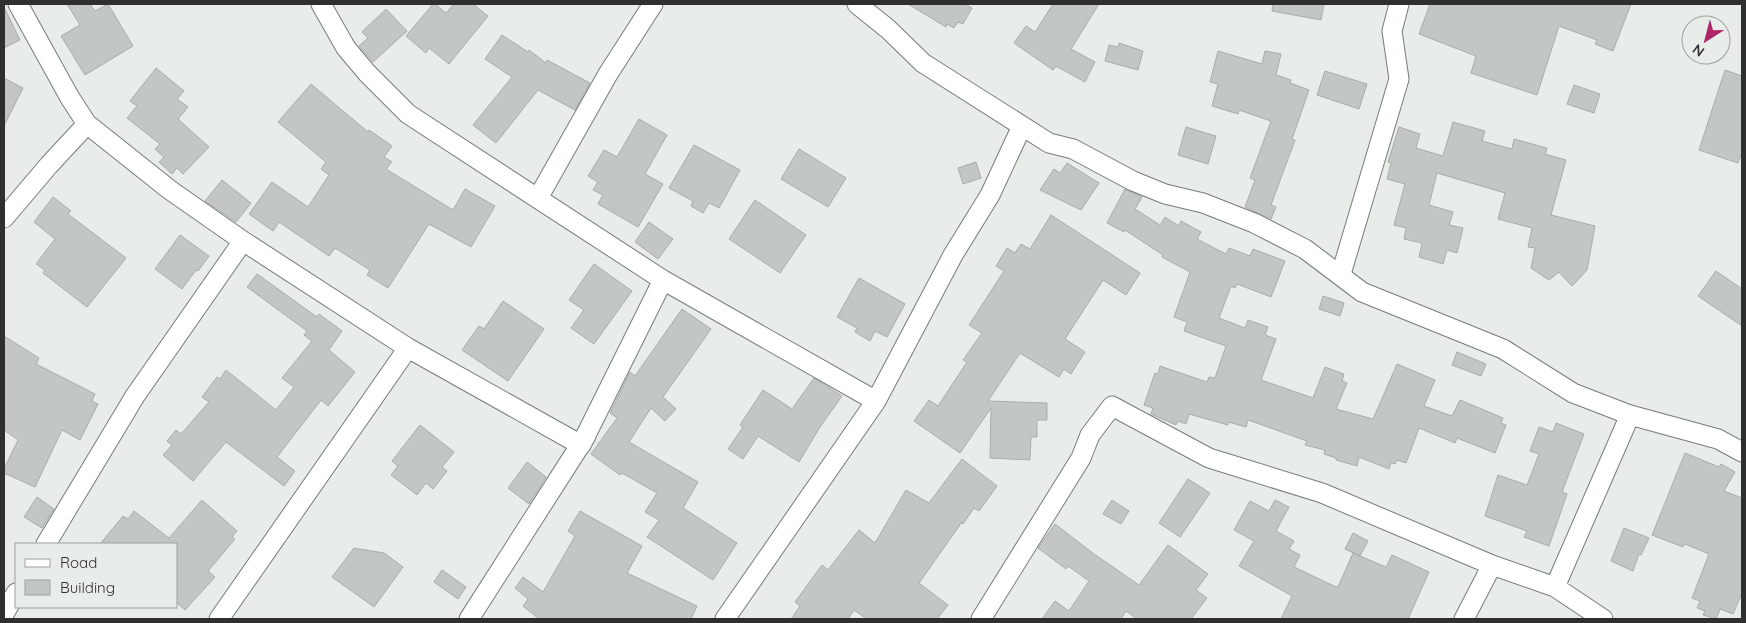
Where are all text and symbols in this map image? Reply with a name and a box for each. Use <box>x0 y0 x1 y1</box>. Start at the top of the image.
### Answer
north arrow <box>1681 15 1731 65</box>
text: N <box>1689 40 1708 61</box>
legend <box>15 543 178 608</box>
text: Road <box>60 553 97 572</box>
text: Building <box>60 578 115 597</box>

